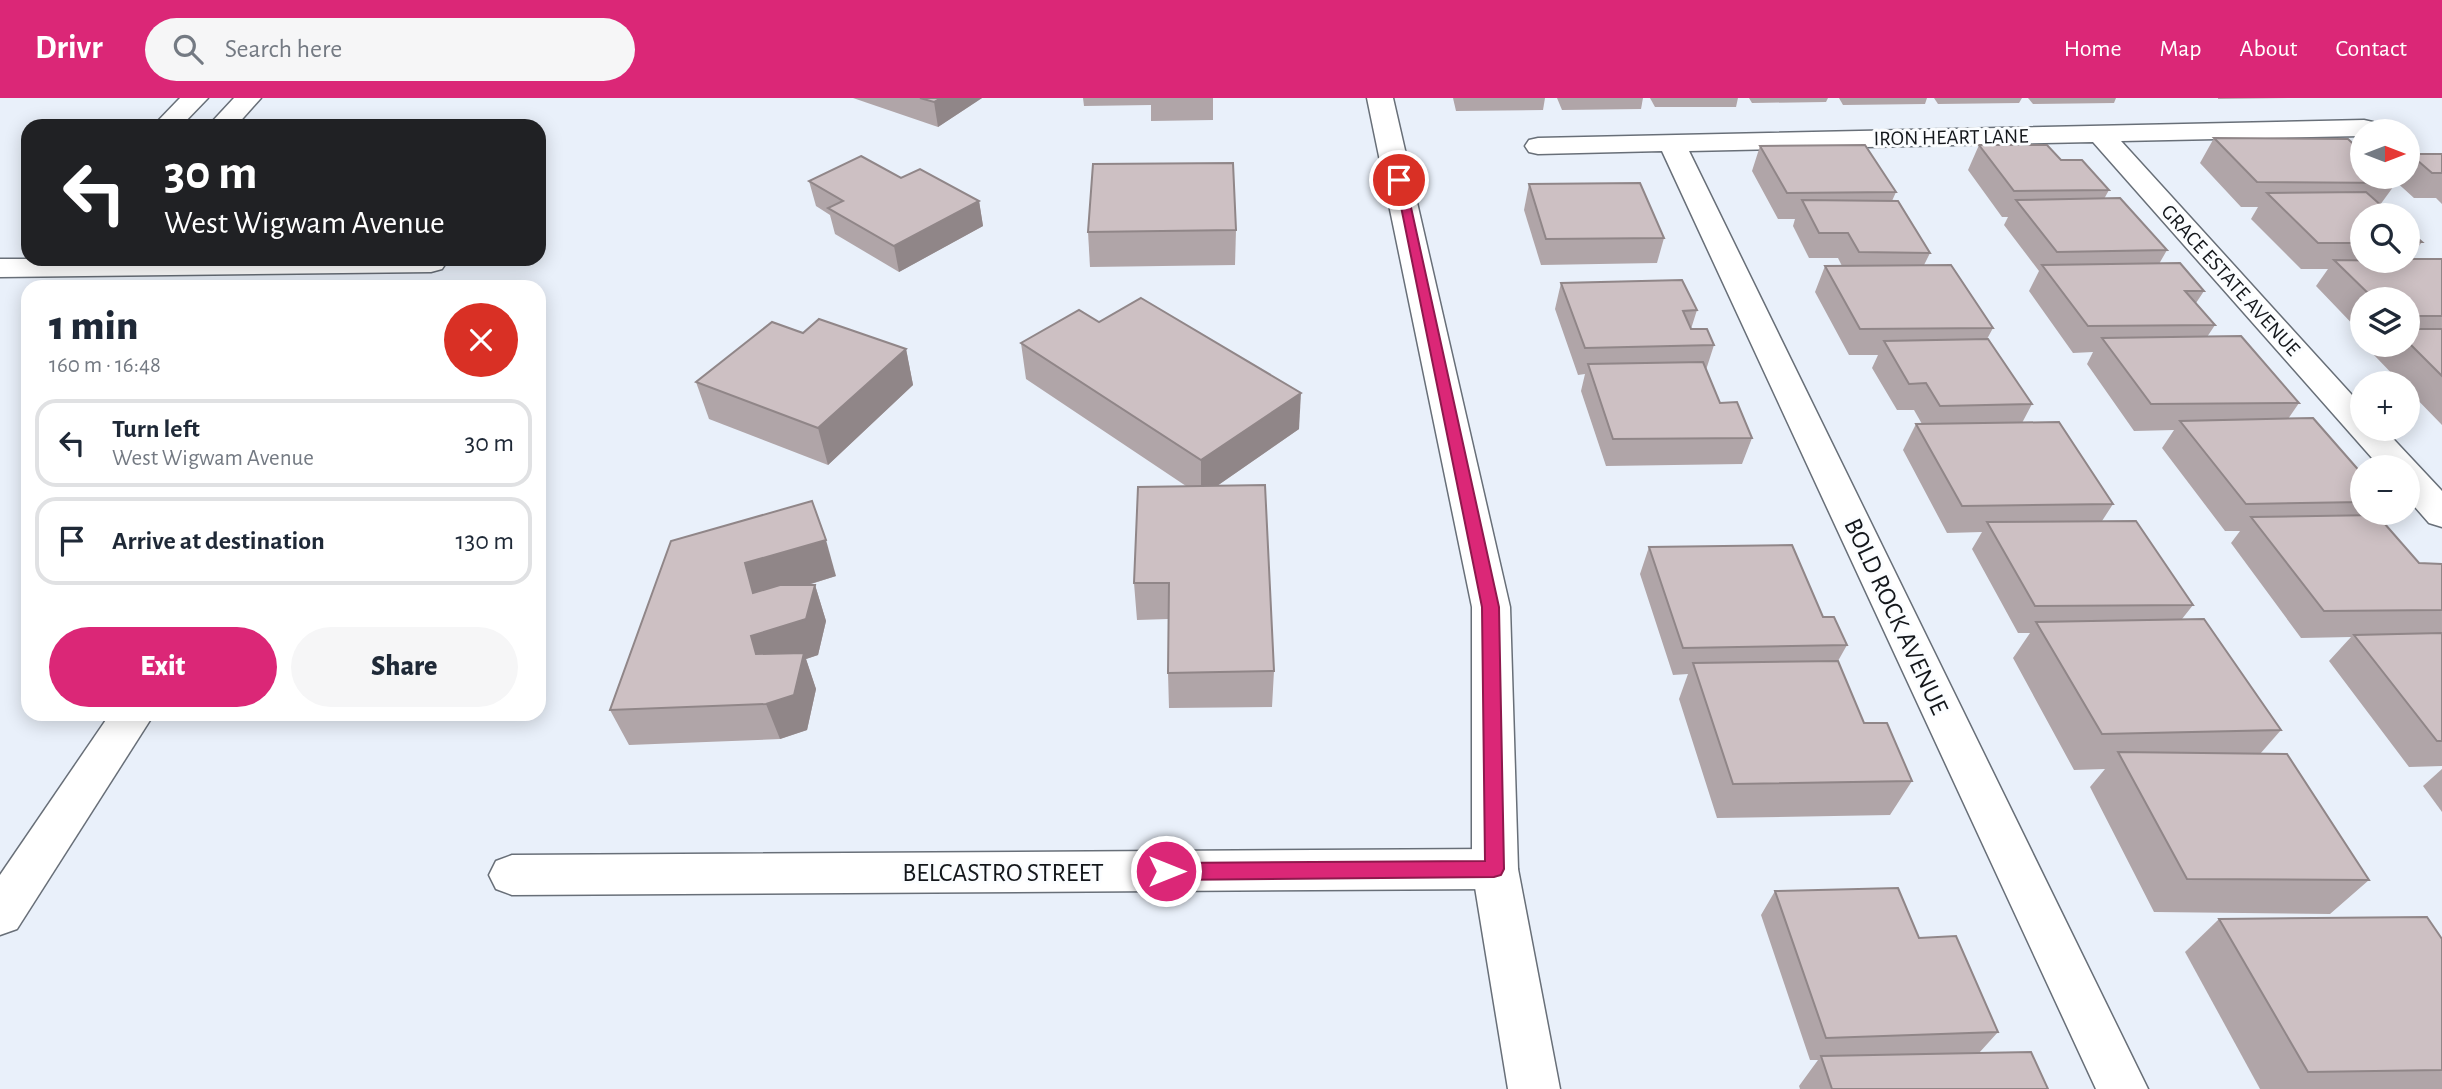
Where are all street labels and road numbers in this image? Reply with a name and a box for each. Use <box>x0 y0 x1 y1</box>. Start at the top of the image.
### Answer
street label: IRON HEART LANE <box>1873 126 2029 149</box>
street label: GRACE ESTATE AVENUE <box>2157 201 2304 360</box>
street label: BOLD ROCK AVENUE <box>1839 514 1953 719</box>
street label: BELCASTRO STREET <box>902 860 1104 886</box>

